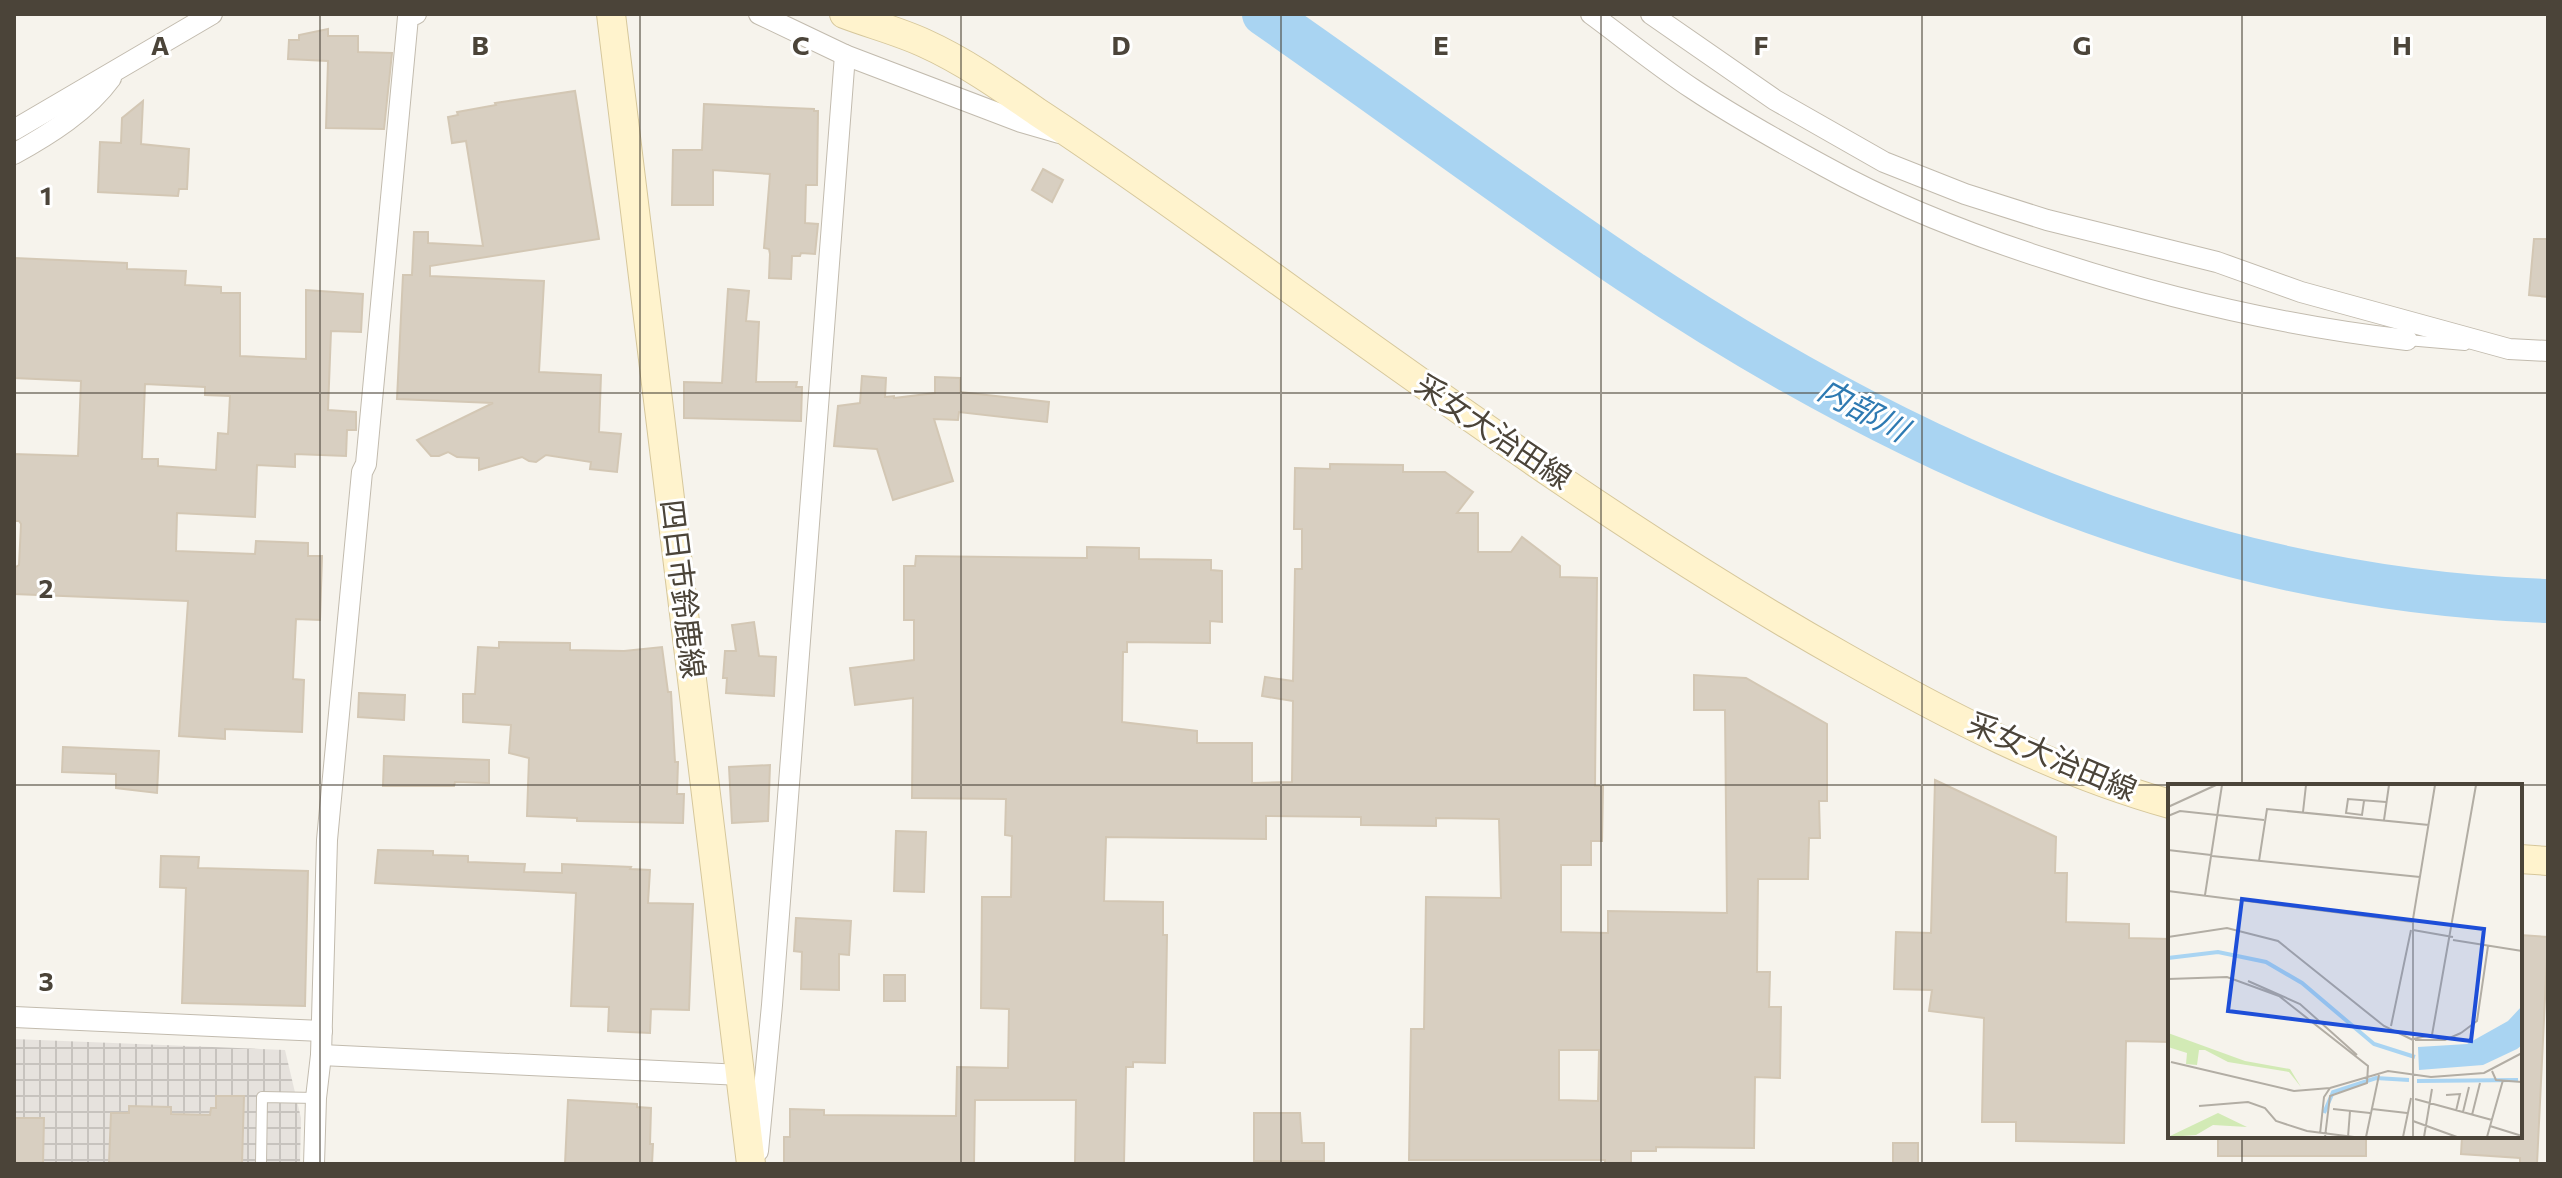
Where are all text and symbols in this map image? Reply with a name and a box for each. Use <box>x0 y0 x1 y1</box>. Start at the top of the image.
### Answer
text: A <box>151 29 170 60</box>
text: B <box>471 29 489 60</box>
text: C <box>792 29 810 60</box>
text: D <box>1111 29 1131 60</box>
text: E <box>1433 29 1449 60</box>
text: F <box>1753 29 1769 60</box>
text: G <box>2073 29 2091 60</box>
text: H <box>2392 29 2412 60</box>
text: 1 <box>40 179 52 210</box>
street label: 采女大治田線 <box>1409 364 1579 496</box>
water label: 内部川 <box>1812 368 1918 450</box>
street label: 四日市鈴鹿線 <box>655 497 714 680</box>
text: 2 <box>39 572 53 603</box>
street label: 采女大治田線 <box>1963 703 2143 807</box>
inset map <box>2168 784 2522 1138</box>
text: 3 <box>38 965 54 996</box>

